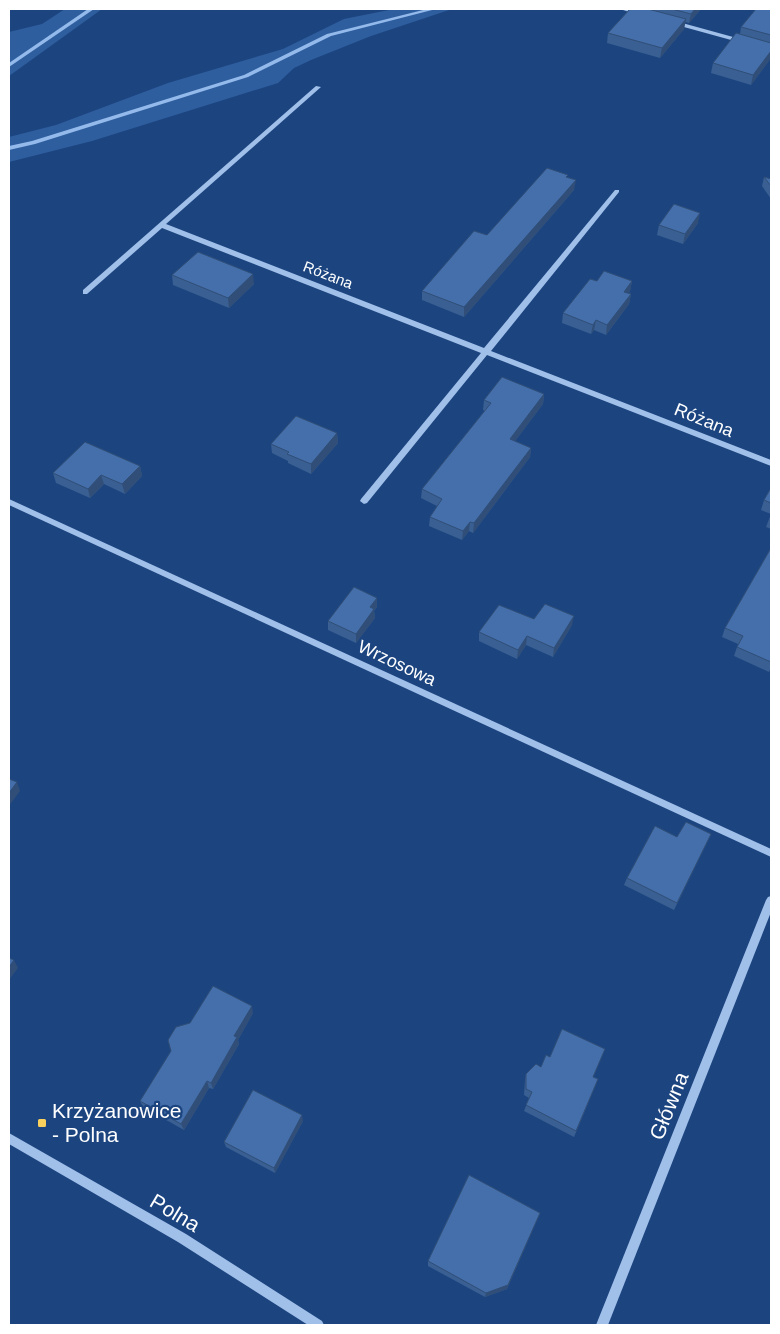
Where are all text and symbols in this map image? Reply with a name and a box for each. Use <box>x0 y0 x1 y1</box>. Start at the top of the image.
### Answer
street label: Różana <box>301 257 356 292</box>
street label: Różana <box>671 399 737 441</box>
street label: Wrzosowa <box>355 636 440 690</box>
street label: Główna <box>645 1068 693 1143</box>
place label: Krzyżanowice - Polna <box>52 1099 182 1146</box>
marker: Krzyżanowice - Polna <box>36 1117 48 1129</box>
street label: Polna <box>146 1189 204 1236</box>

